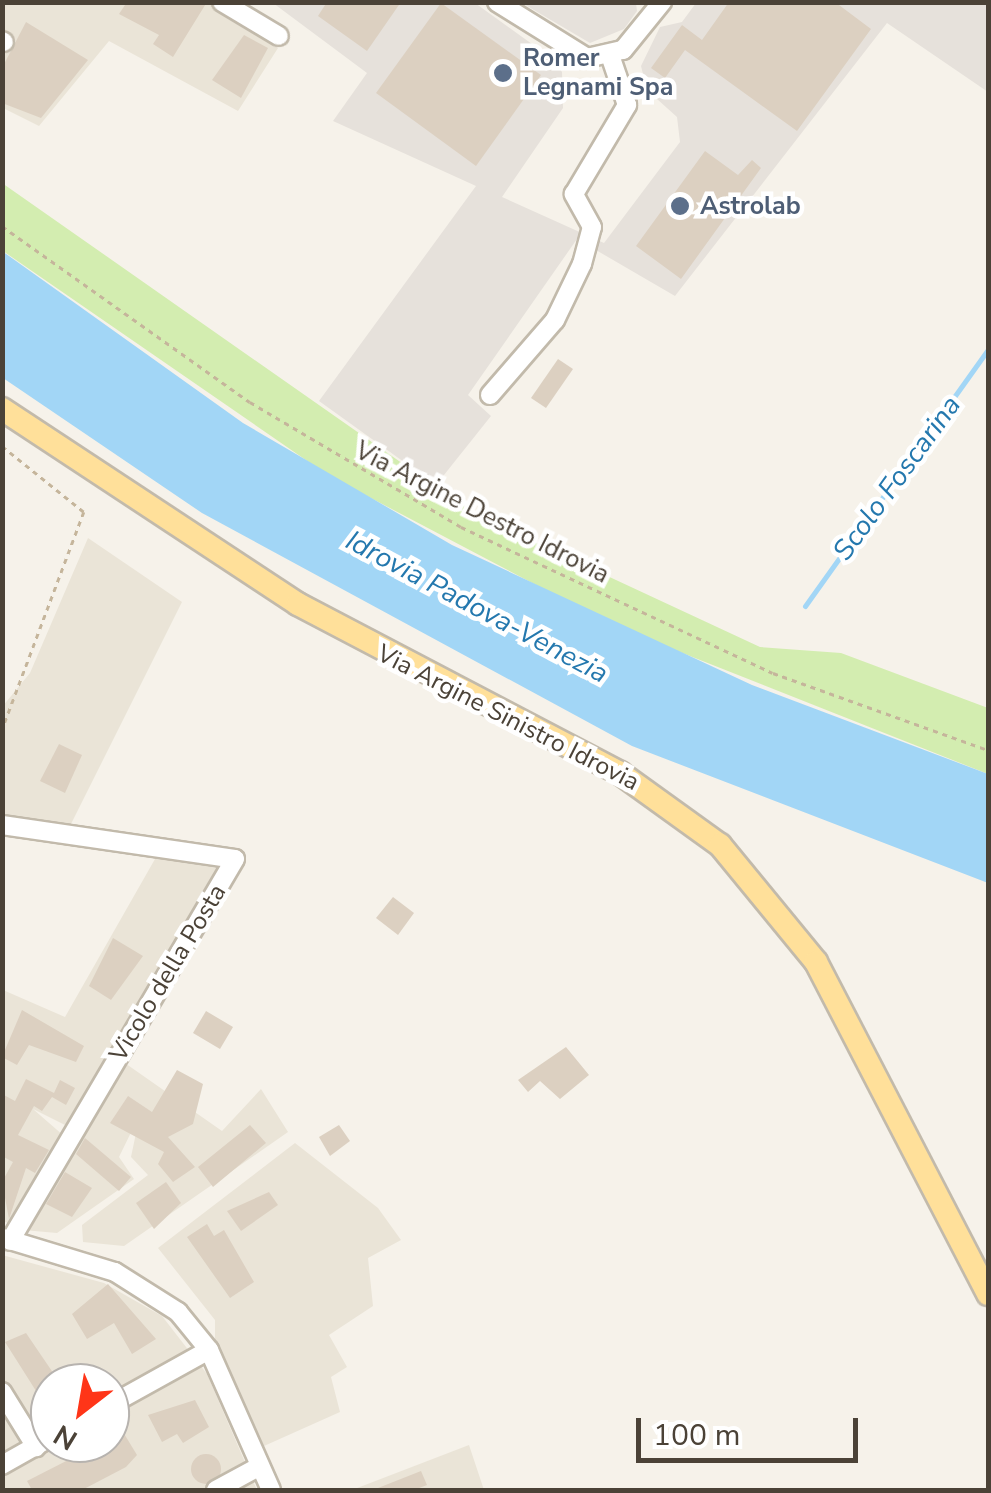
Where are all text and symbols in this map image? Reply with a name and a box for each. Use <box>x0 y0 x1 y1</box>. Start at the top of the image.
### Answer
place label: Romer Legnami Spa <box>523 44 673 103</box>
marker: Romer Legnami Spa <box>492 62 514 84</box>
place label: Astrolab <box>700 191 801 221</box>
marker: Astrolab <box>669 195 691 217</box>
water label: Scolo Foscarina <box>826 389 968 567</box>
street label: Via Argine Destro Idrovia <box>350 436 614 590</box>
water label: Idrovia Padova-Venezia <box>340 524 614 690</box>
street label: Via Argine Sinistro Idrovia <box>372 639 644 797</box>
street label: Vicolo della Posta <box>103 879 233 1067</box>
north arrow <box>30 1363 130 1463</box>
scale bar <box>641 1398 864 1460</box>
text: N <box>47 1415 84 1459</box>
text: 100 m <box>653 1415 740 1456</box>

